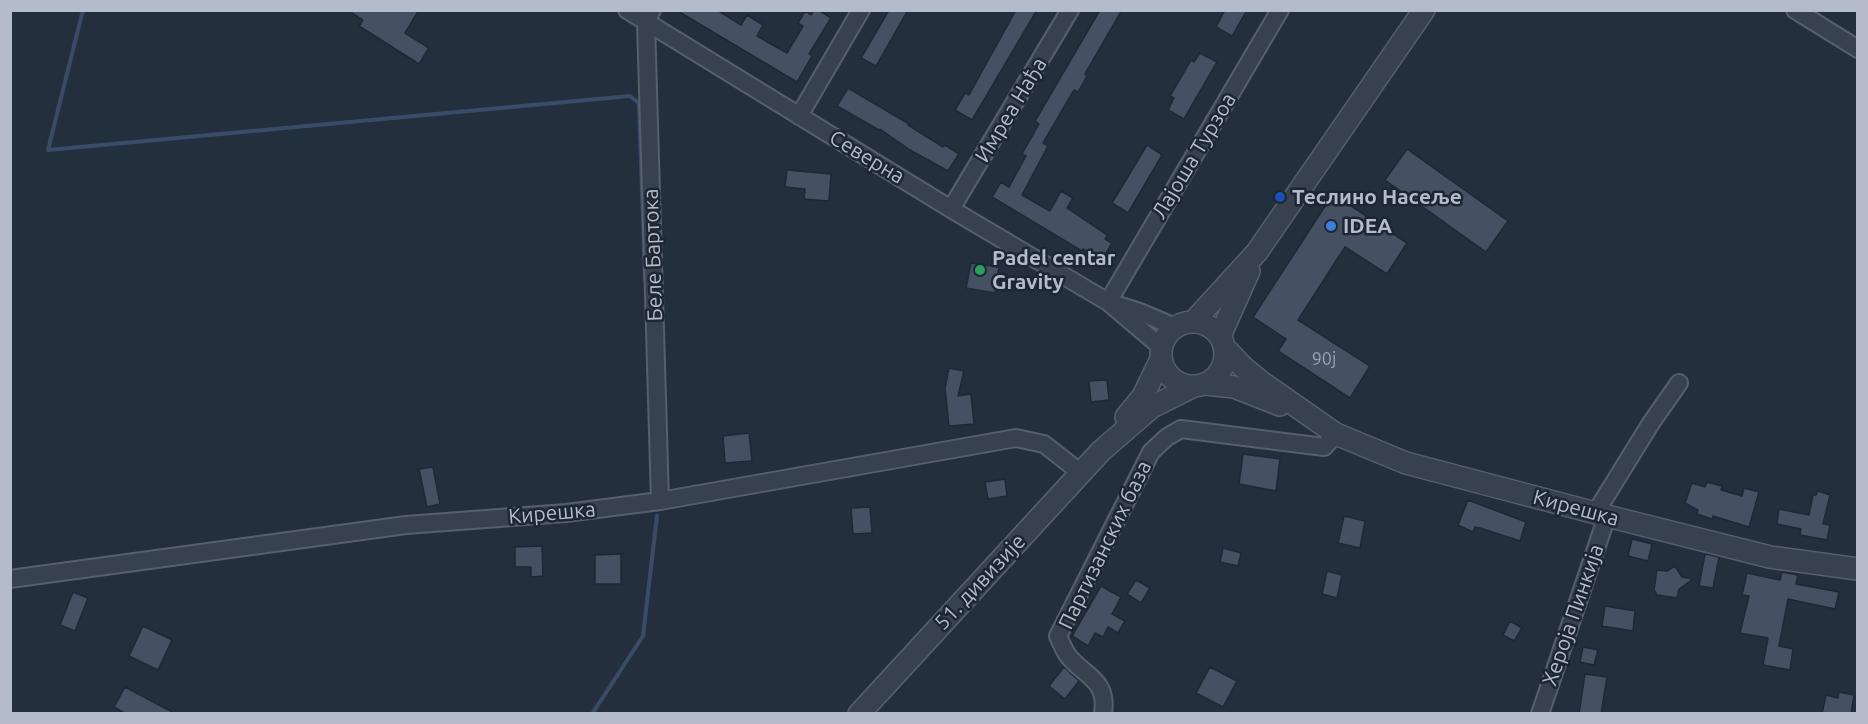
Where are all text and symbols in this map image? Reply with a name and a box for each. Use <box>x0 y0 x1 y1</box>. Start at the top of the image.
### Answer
street label: Имреа Нађа <box>970 53 1052 167</box>
street label: Лајоша Турзоа <box>1147 88 1241 224</box>
street label: Северна <box>825 125 909 189</box>
place label: Теслино Насеље <box>1292 184 1462 210</box>
street label: Беле Бартока <box>638 188 668 322</box>
marker: Теслино Насеље <box>1273 190 1287 204</box>
place label: IDEA <box>1343 213 1392 239</box>
marker: IDEA <box>1324 219 1338 233</box>
place label: Padel centar Gravity <box>992 245 1115 295</box>
marker: Padel centar Gravity <box>973 263 987 277</box>
house number: 90j <box>1312 348 1336 370</box>
street label: Партизанских база <box>1053 456 1157 634</box>
street label: Кирешка <box>1530 484 1622 532</box>
street label: Кирешка <box>507 497 597 529</box>
street label: 51. дивизије <box>929 529 1031 635</box>
street label: Хероја Пинкија <box>1537 541 1609 689</box>

